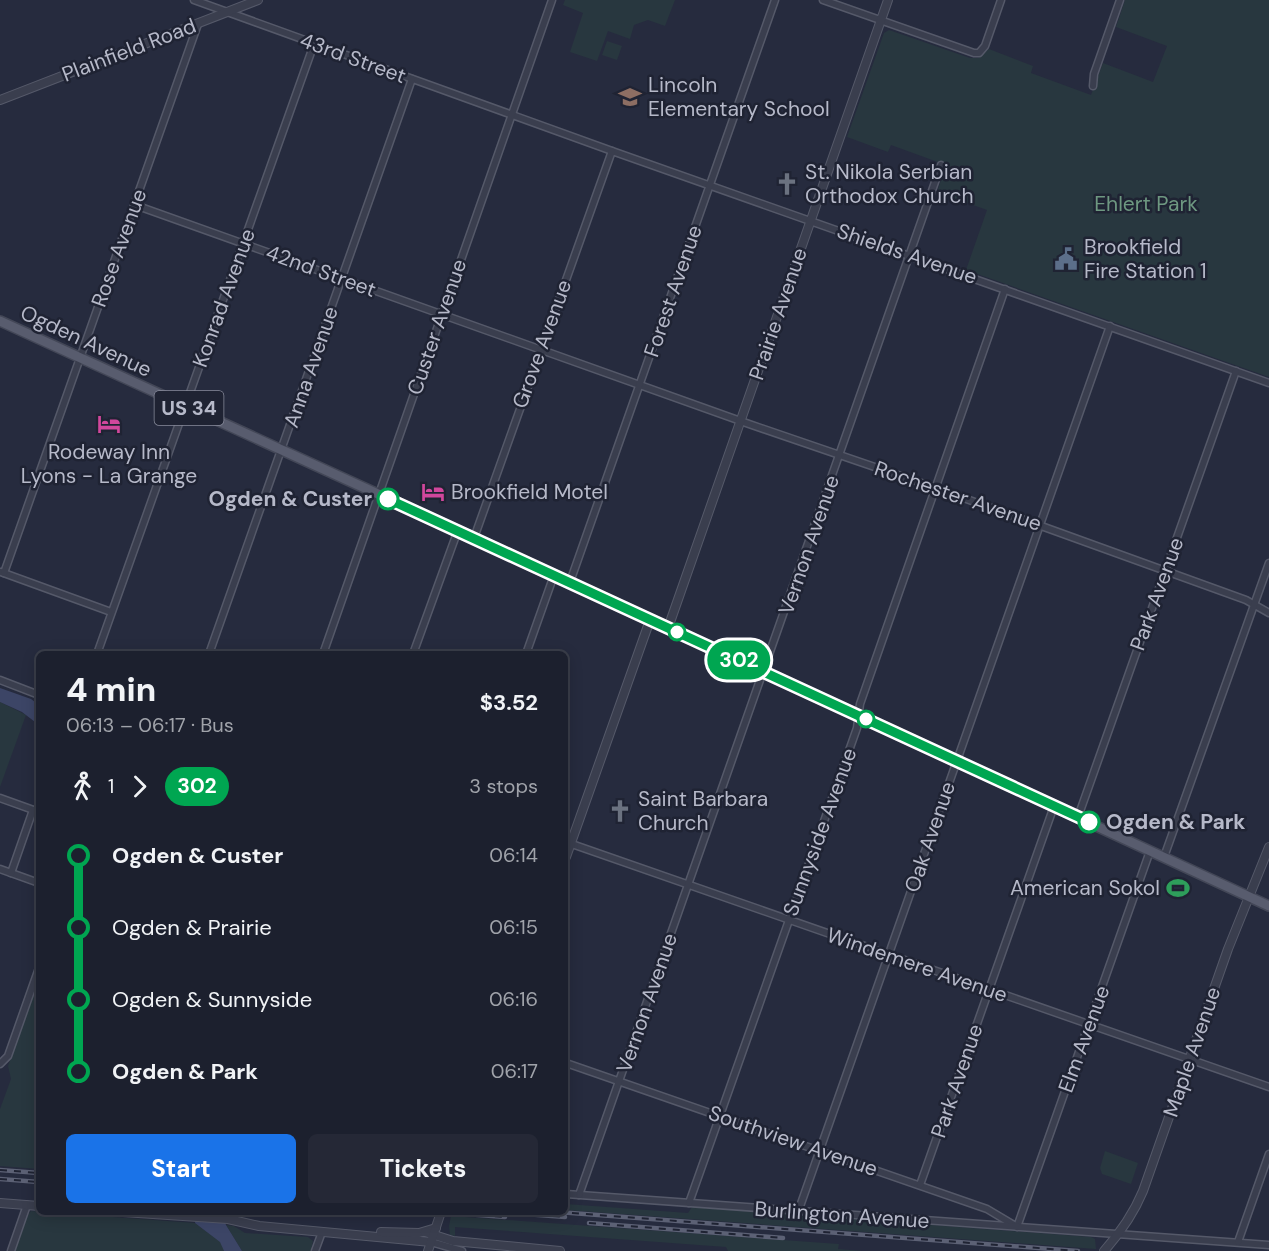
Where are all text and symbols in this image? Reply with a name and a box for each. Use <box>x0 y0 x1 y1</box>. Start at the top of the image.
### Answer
street label: Plainfield Road <box>58 12 200 88</box>
street label: 43rd Street <box>296 26 410 90</box>
place label: Lincoln Elementary School <box>648 71 830 123</box>
school or university icon: Lincoln Elementary School <box>617 84 643 110</box>
place label: St. Nikola Serbian Orthodox Church <box>805 158 974 210</box>
church icon: St. Nikola Serbian Orthodox Church <box>774 171 800 197</box>
street label: Rose Avenue <box>85 185 153 311</box>
park label: Ehlert Park <box>1094 190 1198 218</box>
street label: Shields Avenue <box>833 217 981 291</box>
street label: Forest Avenue <box>637 221 709 361</box>
street label: Konrad Avenue <box>186 225 262 371</box>
place label: Brookfield Fire Station 1 <box>1084 233 1207 285</box>
street label: 42nd Street <box>262 238 380 304</box>
street label: Prairie Avenue <box>742 244 814 384</box>
public building icon: Brookfield Fire Station 1 <box>1053 246 1079 272</box>
street label: Custer Avenue <box>401 255 473 399</box>
street label: Grove Avenue <box>506 276 578 412</box>
street label: Ogden Avenue <box>16 298 156 384</box>
street label: Anna Avenue <box>277 303 345 431</box>
road number: US 34 <box>154 391 224 425</box>
hotel icon: Rodeway Inn Lyons - La Grange <box>96 411 122 437</box>
place label: Rodeway Inn Lyons - La Grange <box>21 438 197 490</box>
street label: Rochester Avenue <box>871 454 1045 538</box>
street label: Vernon Avenue <box>772 471 846 619</box>
place label: Brookfield Motel <box>451 478 608 506</box>
hotel icon: Brookfield Motel <box>420 479 446 505</box>
place label: Ogden & Custer <box>208 485 372 513</box>
marker: Ogden & Custer <box>377 488 399 510</box>
street label: Park Avenue <box>1124 534 1190 654</box>
unlabelled marker <box>668 623 686 641</box>
line badge: 302 <box>704 640 774 680</box>
text: 302 <box>719 646 759 674</box>
text: 4 min <box>66 668 156 711</box>
text: $3.52 <box>480 688 538 717</box>
unlabelled marker <box>857 710 875 728</box>
text: 06:13 – 06:17 · Bus <box>66 712 234 738</box>
street label: Sunnyside Avenue <box>777 744 863 920</box>
icon: walk <box>66 770 99 803</box>
icon: forward <box>123 770 156 803</box>
text: 302 <box>177 772 217 800</box>
text: 1 <box>108 773 114 799</box>
text: 3 stops <box>469 773 538 799</box>
street label: Oak Avenue <box>898 778 962 896</box>
place label: Saint Barbara Church <box>638 785 768 837</box>
church icon: Saint Barbara Church <box>607 798 633 824</box>
place label: Ogden & Park <box>1106 808 1245 836</box>
marker: Ogden & Park <box>1078 811 1100 833</box>
text: Ogden & Custer <box>112 841 283 870</box>
text: 06:14 <box>489 842 538 868</box>
place label: American Sokol <box>1010 874 1160 902</box>
sports icon: American Sokol <box>1165 875 1191 901</box>
text: Ogden & Prairie <box>112 913 272 942</box>
text: 06:15 <box>489 914 538 940</box>
street label: Windemere Avenue <box>823 921 1011 1009</box>
street label: Vernon Avenue <box>610 929 684 1077</box>
street label: Elm Avenue <box>1052 981 1116 1097</box>
street label: Maple Avenue <box>1157 983 1227 1121</box>
text: Ogden & Sunnyside <box>112 985 312 1014</box>
text: 06:16 <box>489 986 538 1012</box>
street label: Park Avenue <box>924 1020 990 1142</box>
text: Ogden & Park <box>112 1057 258 1086</box>
text: 06:17 <box>491 1058 538 1084</box>
street label: Southview Avenue <box>705 1099 881 1183</box>
button: Start <box>66 1134 296 1203</box>
button: Tickets <box>308 1134 538 1203</box>
street label: Burlington Avenue <box>754 1195 931 1235</box>

